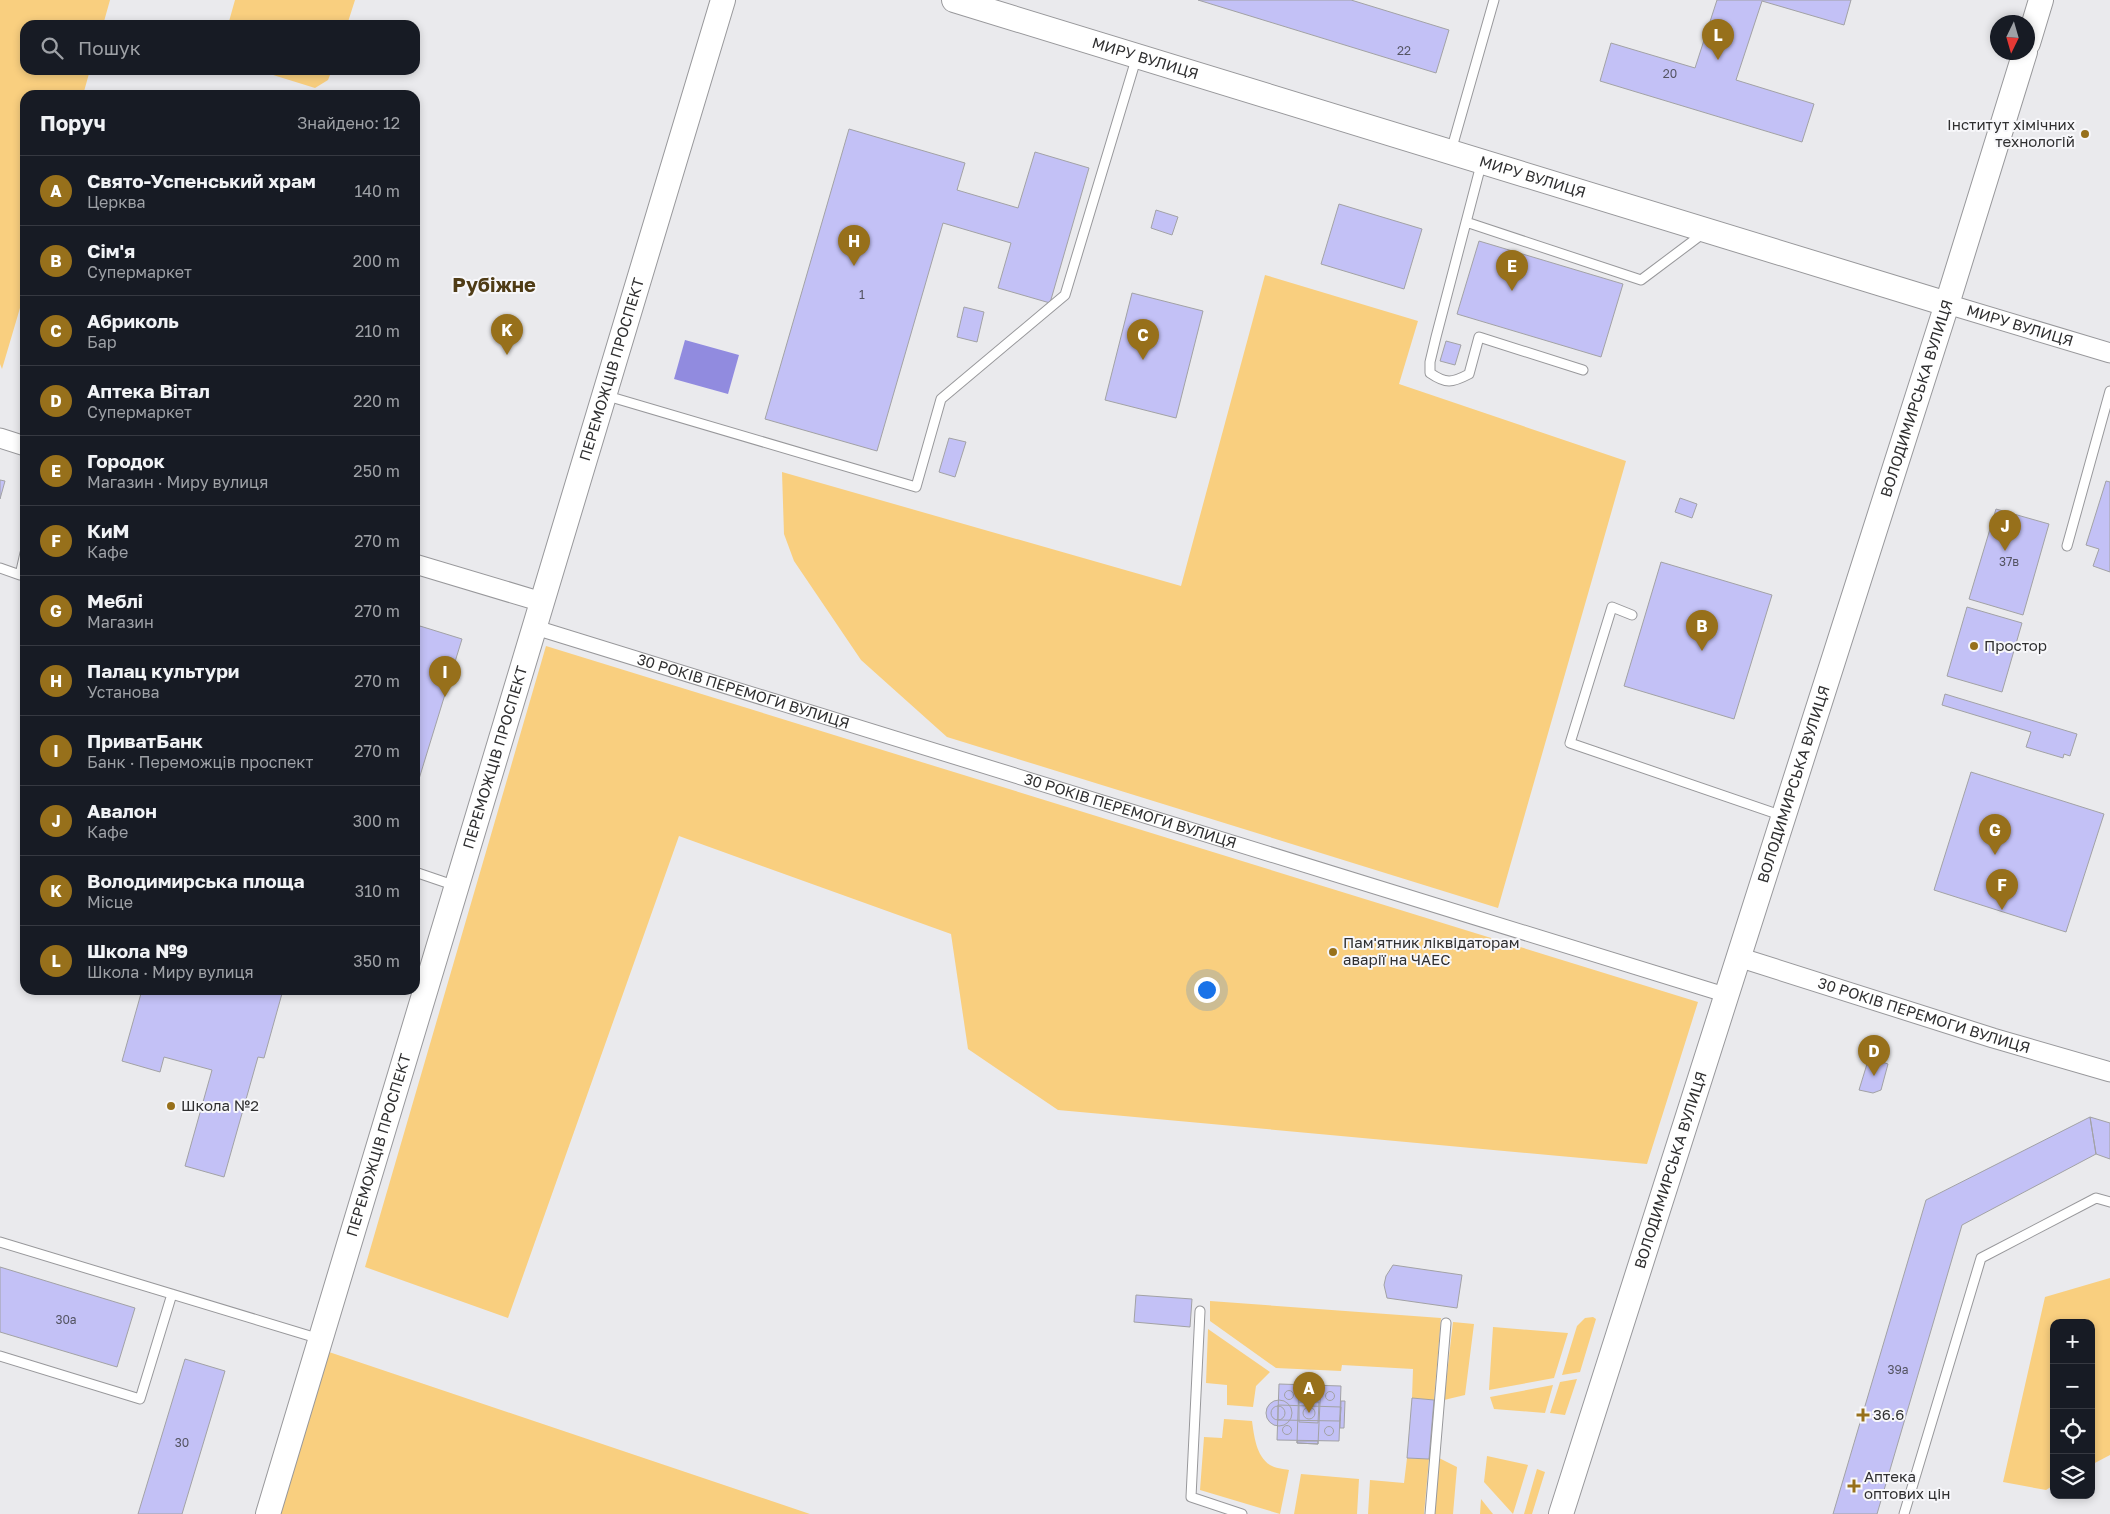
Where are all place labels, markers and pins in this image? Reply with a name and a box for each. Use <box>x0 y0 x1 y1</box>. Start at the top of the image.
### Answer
pin: L <box>1702 19 1734 60</box>
place label: Інститут хімічних технологій <box>1947 115 2075 150</box>
marker: Інститут хімічних технологій <box>2079 128 2091 140</box>
pin: H <box>838 225 870 266</box>
pin: E <box>1496 250 1528 291</box>
pin: K <box>491 314 523 355</box>
pin: C <box>1127 319 1159 360</box>
pin: J <box>1989 510 2021 551</box>
pin: B <box>1686 610 1718 651</box>
place label: Простор <box>1984 636 2047 654</box>
marker: Простор <box>1968 640 1980 652</box>
pin: I <box>429 656 461 697</box>
pin: G <box>1979 814 2011 855</box>
pin: F <box>1986 869 2018 910</box>
place label: Пам'ятник ліквідаторам аварії на ЧАЕС <box>1343 933 1520 968</box>
marker: Пам'ятник ліквідаторам аварії на ЧАЕС <box>1327 946 1339 958</box>
pin: D <box>1858 1035 1890 1076</box>
place label: Школа №2 <box>181 1096 259 1114</box>
marker: Школа №2 <box>165 1100 177 1112</box>
pin: A <box>1293 1372 1325 1413</box>
place label: 36.6 <box>1873 1405 1904 1423</box>
marker: 36.6 <box>1857 1409 1869 1421</box>
place label: Аптека оптових цін <box>1864 1467 1950 1502</box>
marker: Аптека оптових цін <box>1848 1480 1860 1492</box>

